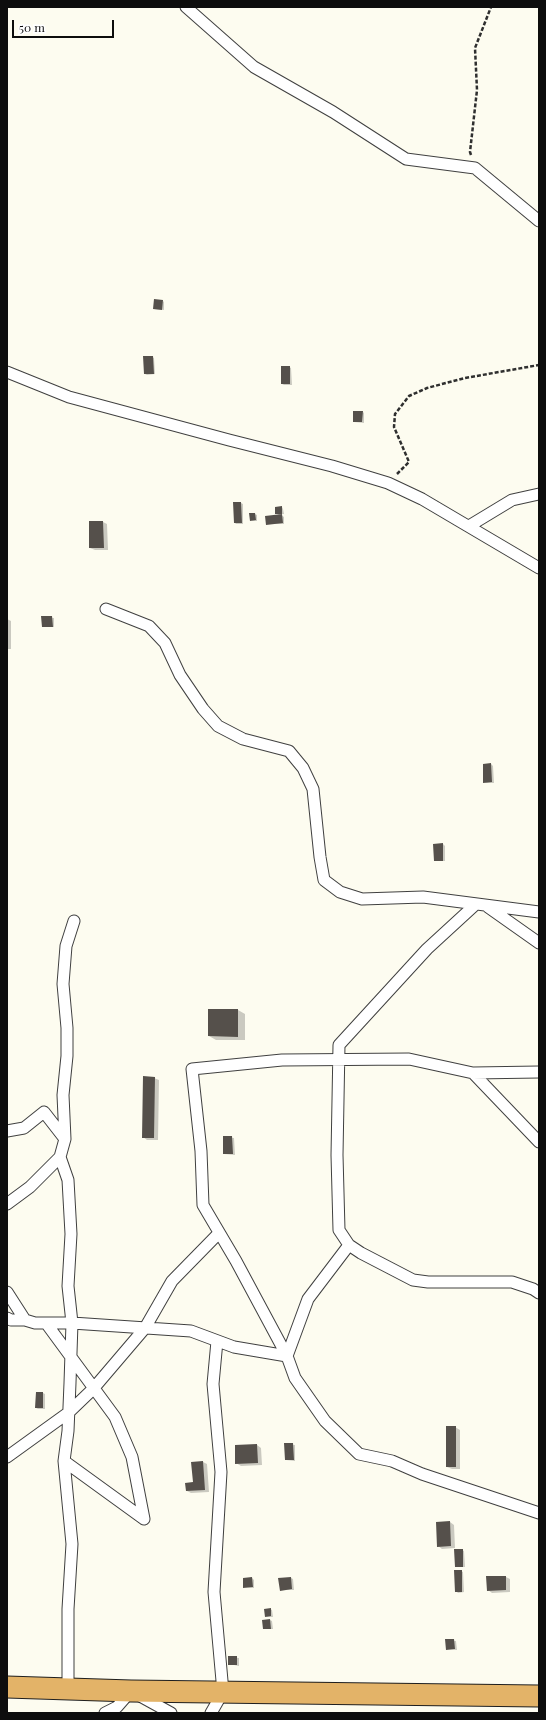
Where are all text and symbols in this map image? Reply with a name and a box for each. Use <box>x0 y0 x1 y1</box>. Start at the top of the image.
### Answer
scale bar <box>14 12 116 38</box>
text: 50 m <box>19 19 45 35</box>

